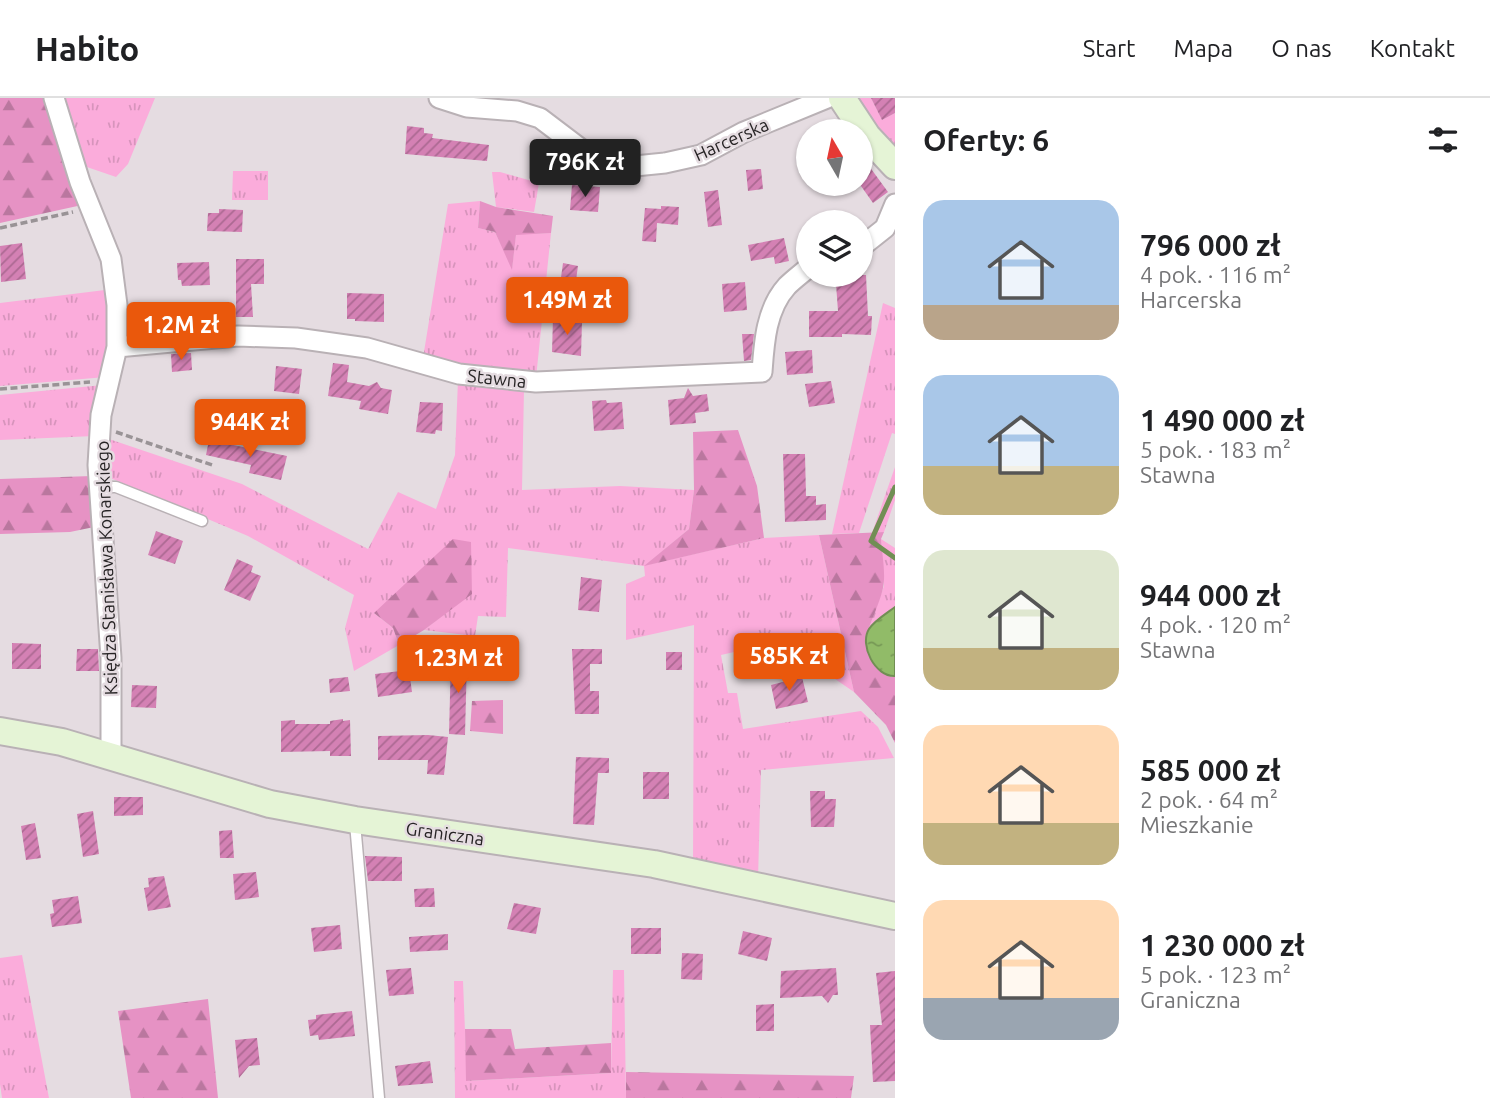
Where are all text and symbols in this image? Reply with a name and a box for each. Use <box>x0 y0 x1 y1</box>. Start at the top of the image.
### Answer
text: Habito <box>35 30 139 67</box>
text: Start <box>1083 35 1136 62</box>
text: Mapa <box>1174 35 1233 62</box>
text: O nas <box>1271 35 1332 62</box>
text: Kontakt <box>1370 35 1455 62</box>
street label: Harcerska <box>690 114 772 164</box>
north arrow <box>796 119 873 196</box>
map controls <box>796 119 873 287</box>
icon: filters <box>1424 121 1462 159</box>
text: Oferty: 6 <box>923 123 1049 157</box>
pin: 796K zł <box>520 140 650 199</box>
text: 796K zł <box>546 149 624 174</box>
button: layers <box>796 210 873 287</box>
icon: home <box>979 228 1063 312</box>
text: 796 000 zł <box>1140 228 1281 262</box>
text: 4 pok. · 116 m² <box>1140 262 1291 287</box>
pin: 1.49M zł <box>495 278 639 337</box>
text: 1.49M zł <box>522 287 612 312</box>
text: Harcerska <box>1140 287 1242 312</box>
pin: 1.2M zł <box>116 302 246 362</box>
text: 1.2M zł <box>143 312 219 337</box>
street label: Stawna <box>467 365 527 391</box>
pin: 944K zł <box>185 400 315 459</box>
icon: home <box>979 403 1063 487</box>
text: 1 490 000 zł <box>1140 403 1305 437</box>
text: 944K zł <box>211 409 289 434</box>
text: 5 pok. · 183 m² <box>1140 437 1291 462</box>
street label: Księdza Stanisława Konarskiego <box>92 440 120 696</box>
text: Stawna <box>1140 462 1216 487</box>
icon: home <box>979 578 1063 662</box>
text: 944 000 zł <box>1140 578 1281 612</box>
text: 4 pok. · 120 m² <box>1140 612 1291 637</box>
pin: 585K zł <box>724 634 854 693</box>
pin: 1.23M zł <box>386 636 530 695</box>
text: Stawna <box>1140 637 1216 662</box>
text: 585K zł <box>750 643 828 668</box>
text: 1.23M zł <box>413 645 503 670</box>
icon: home <box>979 753 1063 837</box>
text: 585 000 zł <box>1140 753 1281 787</box>
text: 2 pok. · 64 m² <box>1140 787 1278 812</box>
text: Mieszkanie <box>1140 812 1254 837</box>
street label: Graniczna <box>405 818 485 848</box>
icon: home <box>979 928 1063 1012</box>
text: 1 230 000 zł <box>1140 928 1305 962</box>
text: 5 pok. · 123 m² <box>1140 962 1291 987</box>
text: Graniczna <box>1140 987 1241 1012</box>

